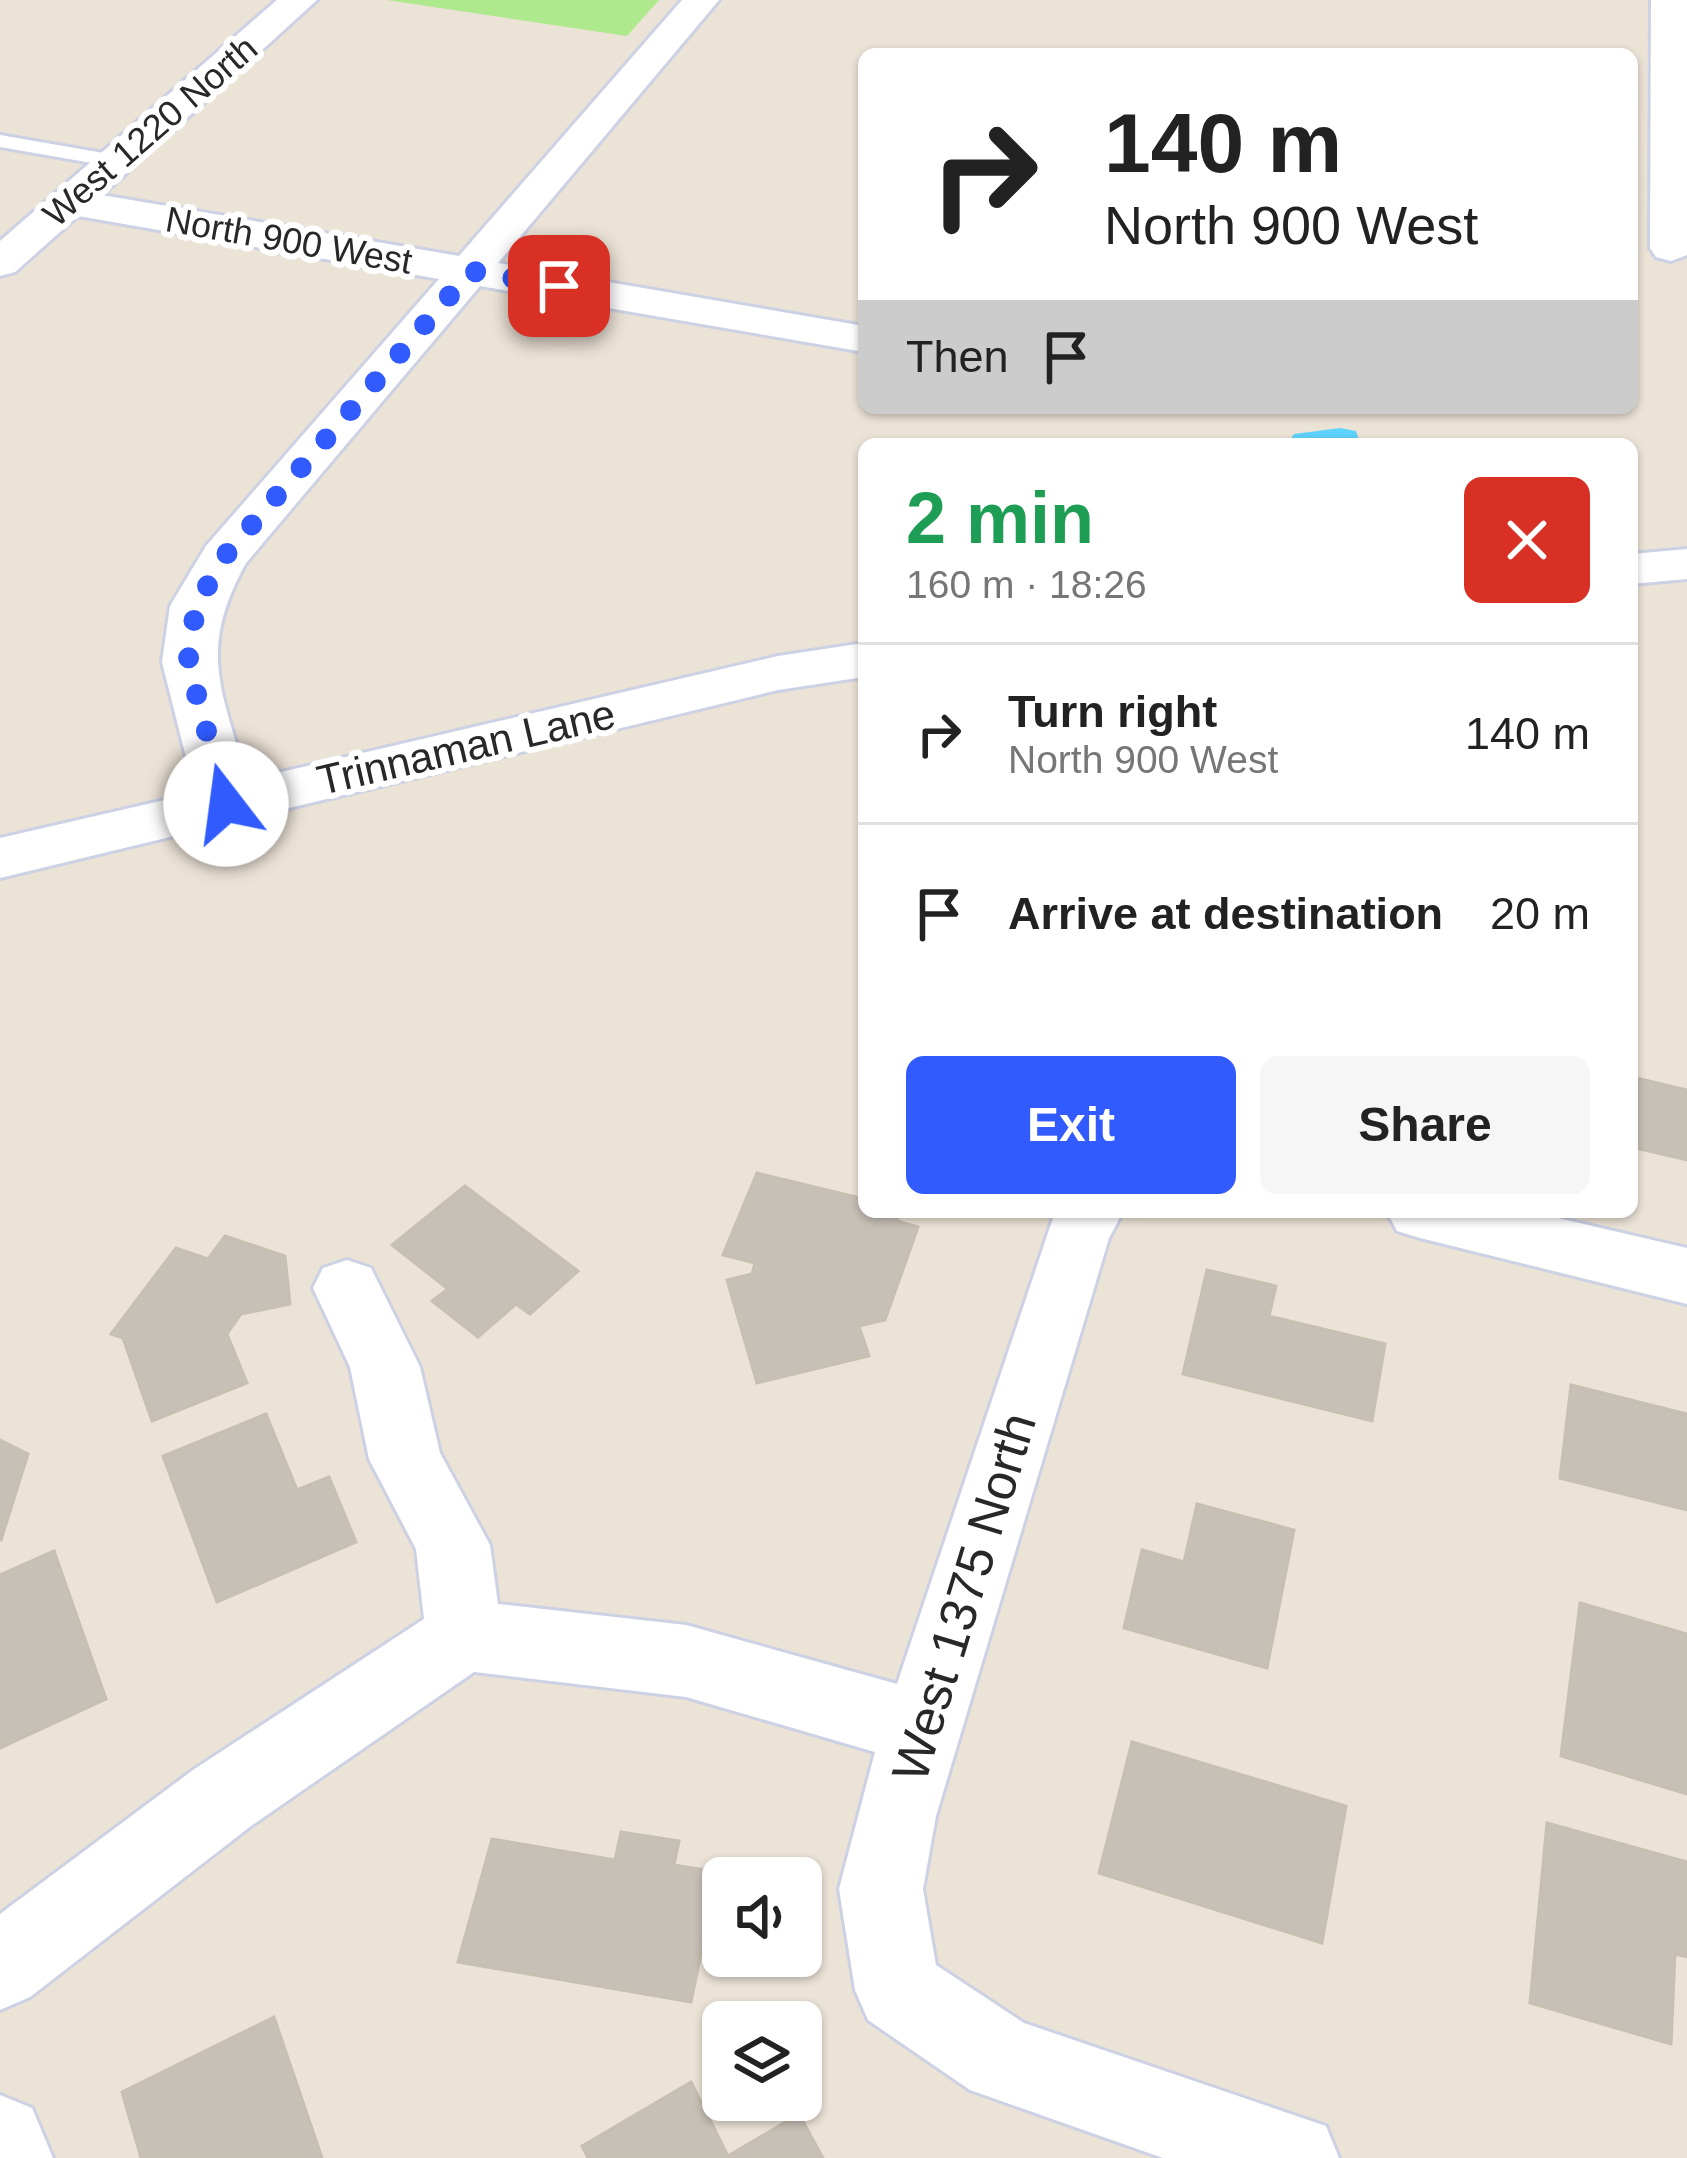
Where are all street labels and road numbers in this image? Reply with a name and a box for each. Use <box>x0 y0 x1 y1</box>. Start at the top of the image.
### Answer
street label: West 1220 North <box>35 27 265 235</box>
street label: North 900 West <box>163 198 415 282</box>
street label: Trinnaman Lane <box>312 690 620 804</box>
street label: West 1375 North <box>881 1406 1047 1788</box>

